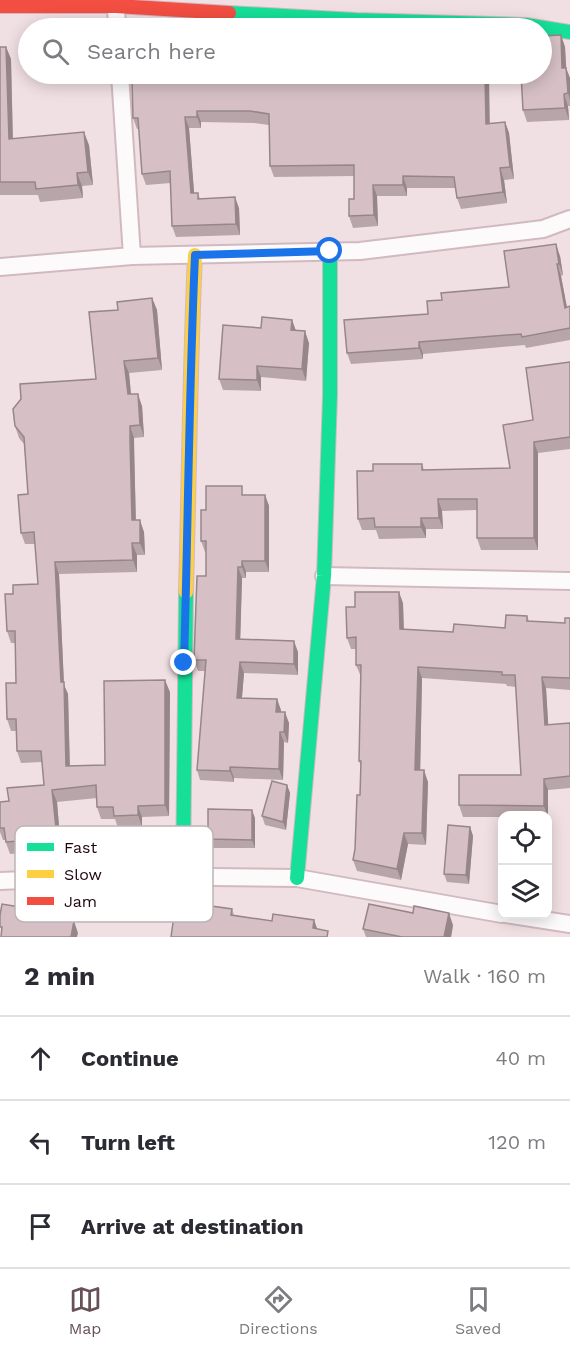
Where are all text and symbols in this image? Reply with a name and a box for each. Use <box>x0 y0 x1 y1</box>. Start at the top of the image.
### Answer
search box <box>18 18 552 84</box>
icon: search <box>39 35 72 68</box>
text: Search here <box>87 39 216 64</box>
route start <box>316 237 342 263</box>
route end <box>170 649 196 675</box>
map controls <box>498 811 552 919</box>
button: locate <box>498 811 552 865</box>
legend <box>15 826 213 922</box>
text: Fast <box>64 838 97 857</box>
text: Slow <box>64 865 102 884</box>
button: layers <box>498 865 552 919</box>
text: Jam <box>64 892 97 911</box>
text: 2 min <box>24 961 95 991</box>
text: Walk · 160 m <box>423 964 546 988</box>
icon: ahead <box>24 1042 57 1075</box>
text: Continue <box>81 1046 179 1071</box>
text: 40 m <box>495 1046 546 1070</box>
icon: left <box>24 1126 57 1159</box>
text: Turn left <box>81 1130 175 1155</box>
text: 120 m <box>488 1130 546 1154</box>
icon: arrive <box>24 1210 57 1243</box>
text: Arrive at destination <box>81 1214 304 1239</box>
tab: Map <box>69 1283 102 1338</box>
tab: Directions <box>239 1283 318 1338</box>
tab: Saved <box>455 1283 501 1338</box>

